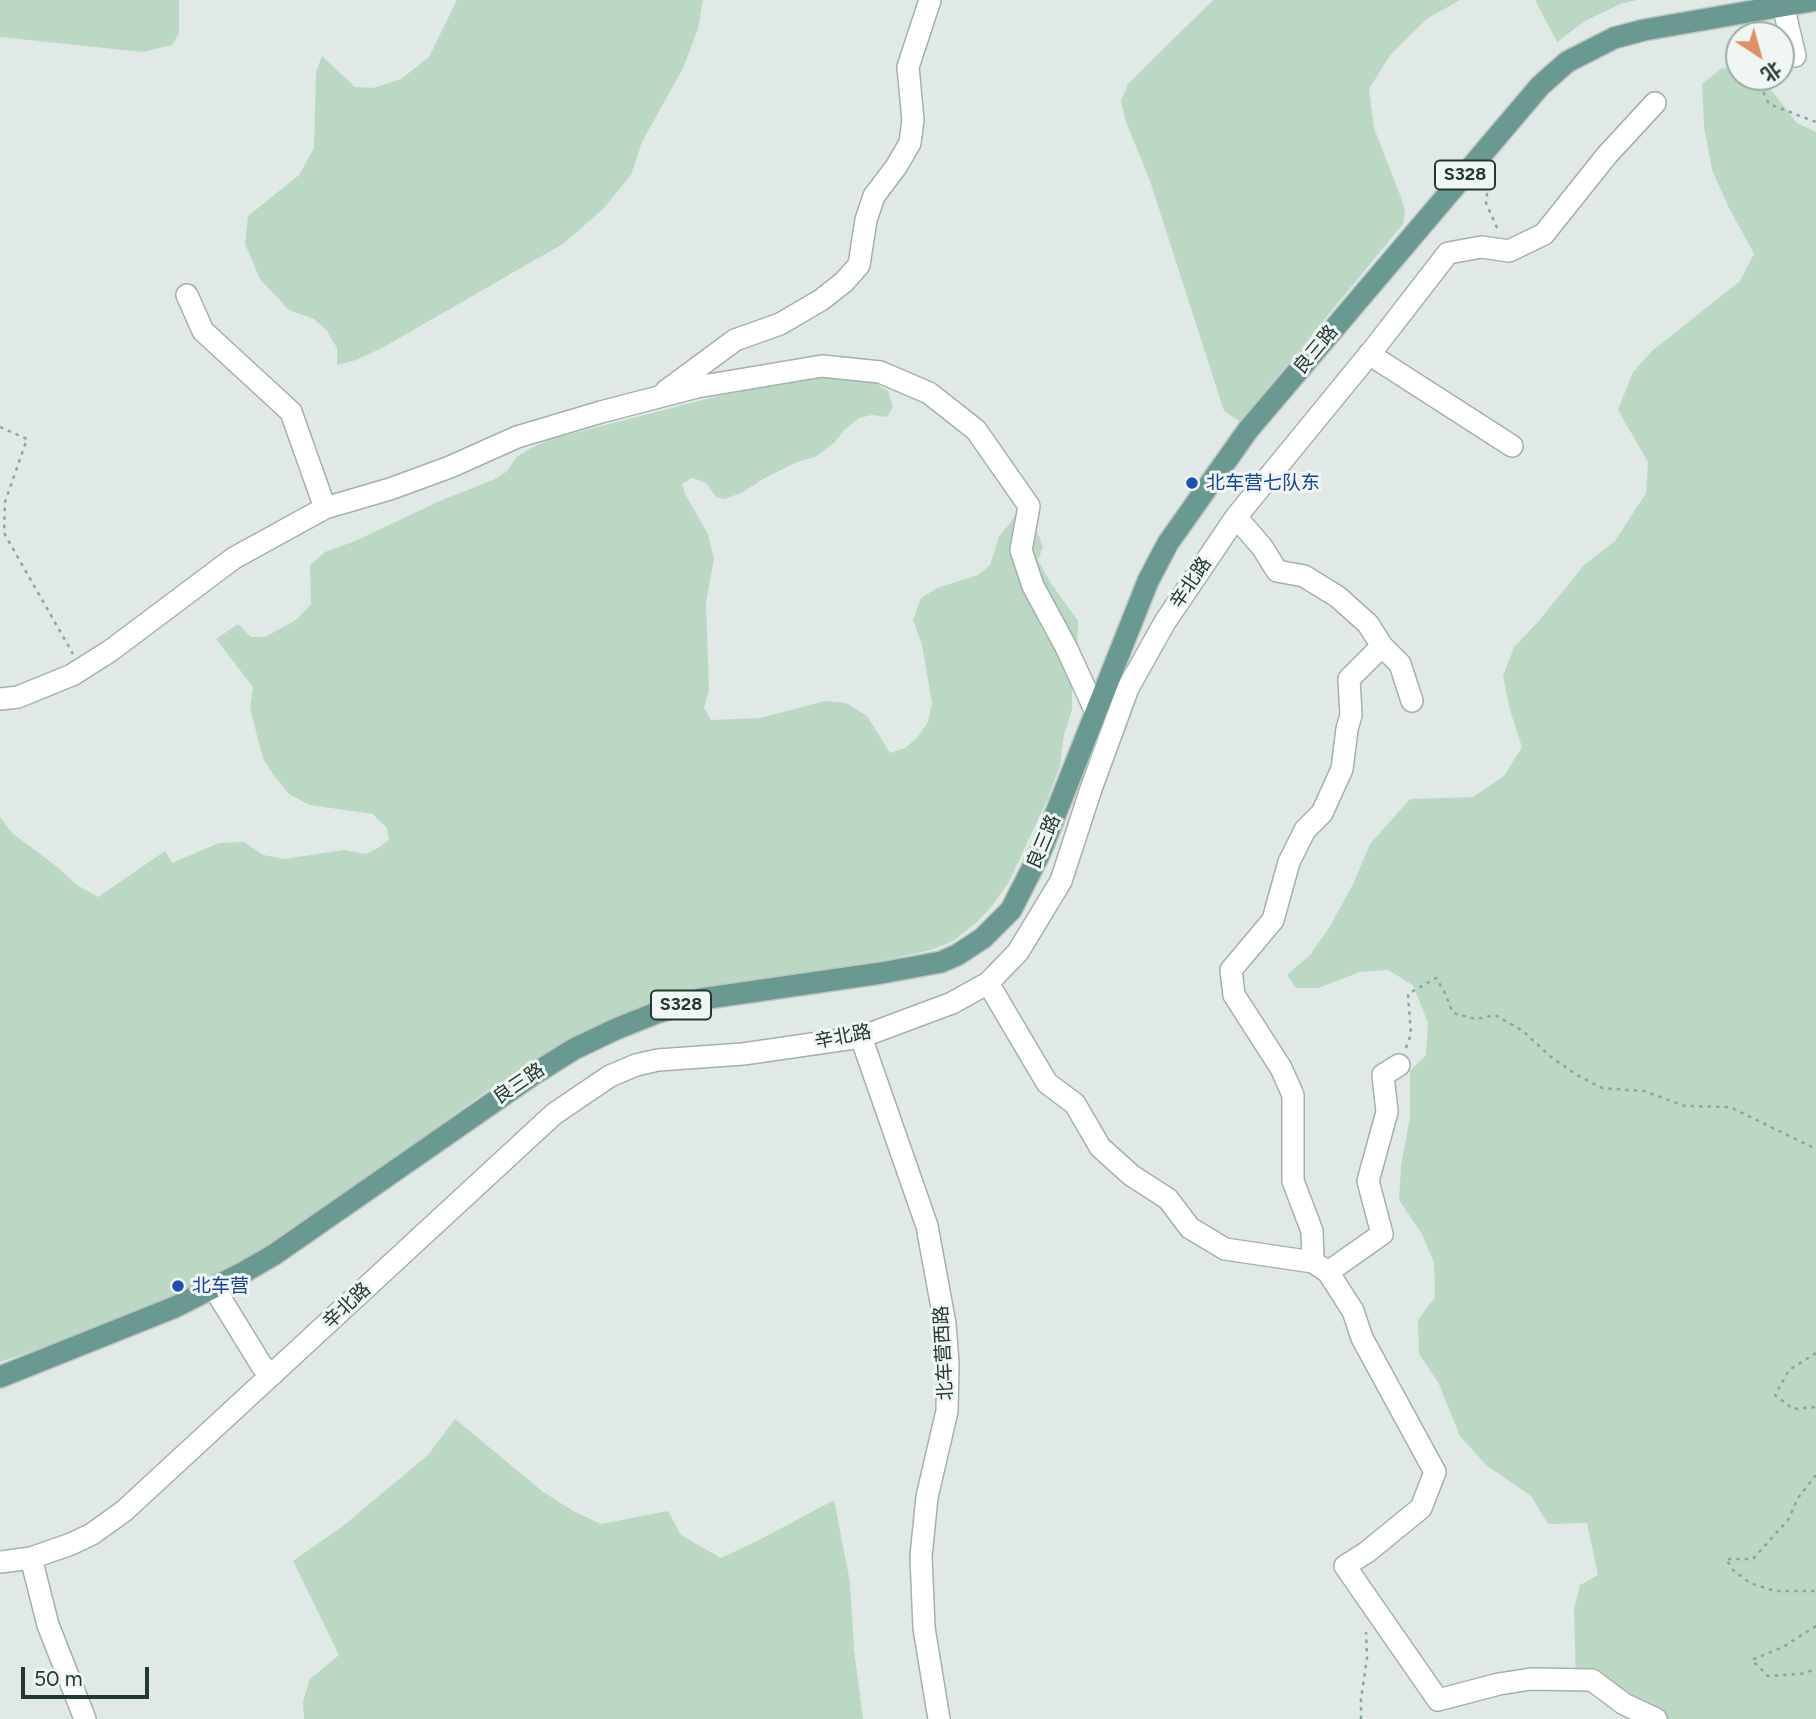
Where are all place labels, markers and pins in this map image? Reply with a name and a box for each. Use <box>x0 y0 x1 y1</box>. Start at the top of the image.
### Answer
place label: 北车营七队东 <box>1206 472 1320 494</box>
marker: 北车营七队东 <box>1184 475 1200 491</box>
place label: 北车营 <box>192 1275 249 1297</box>
marker: 北车营 <box>170 1278 186 1294</box>

